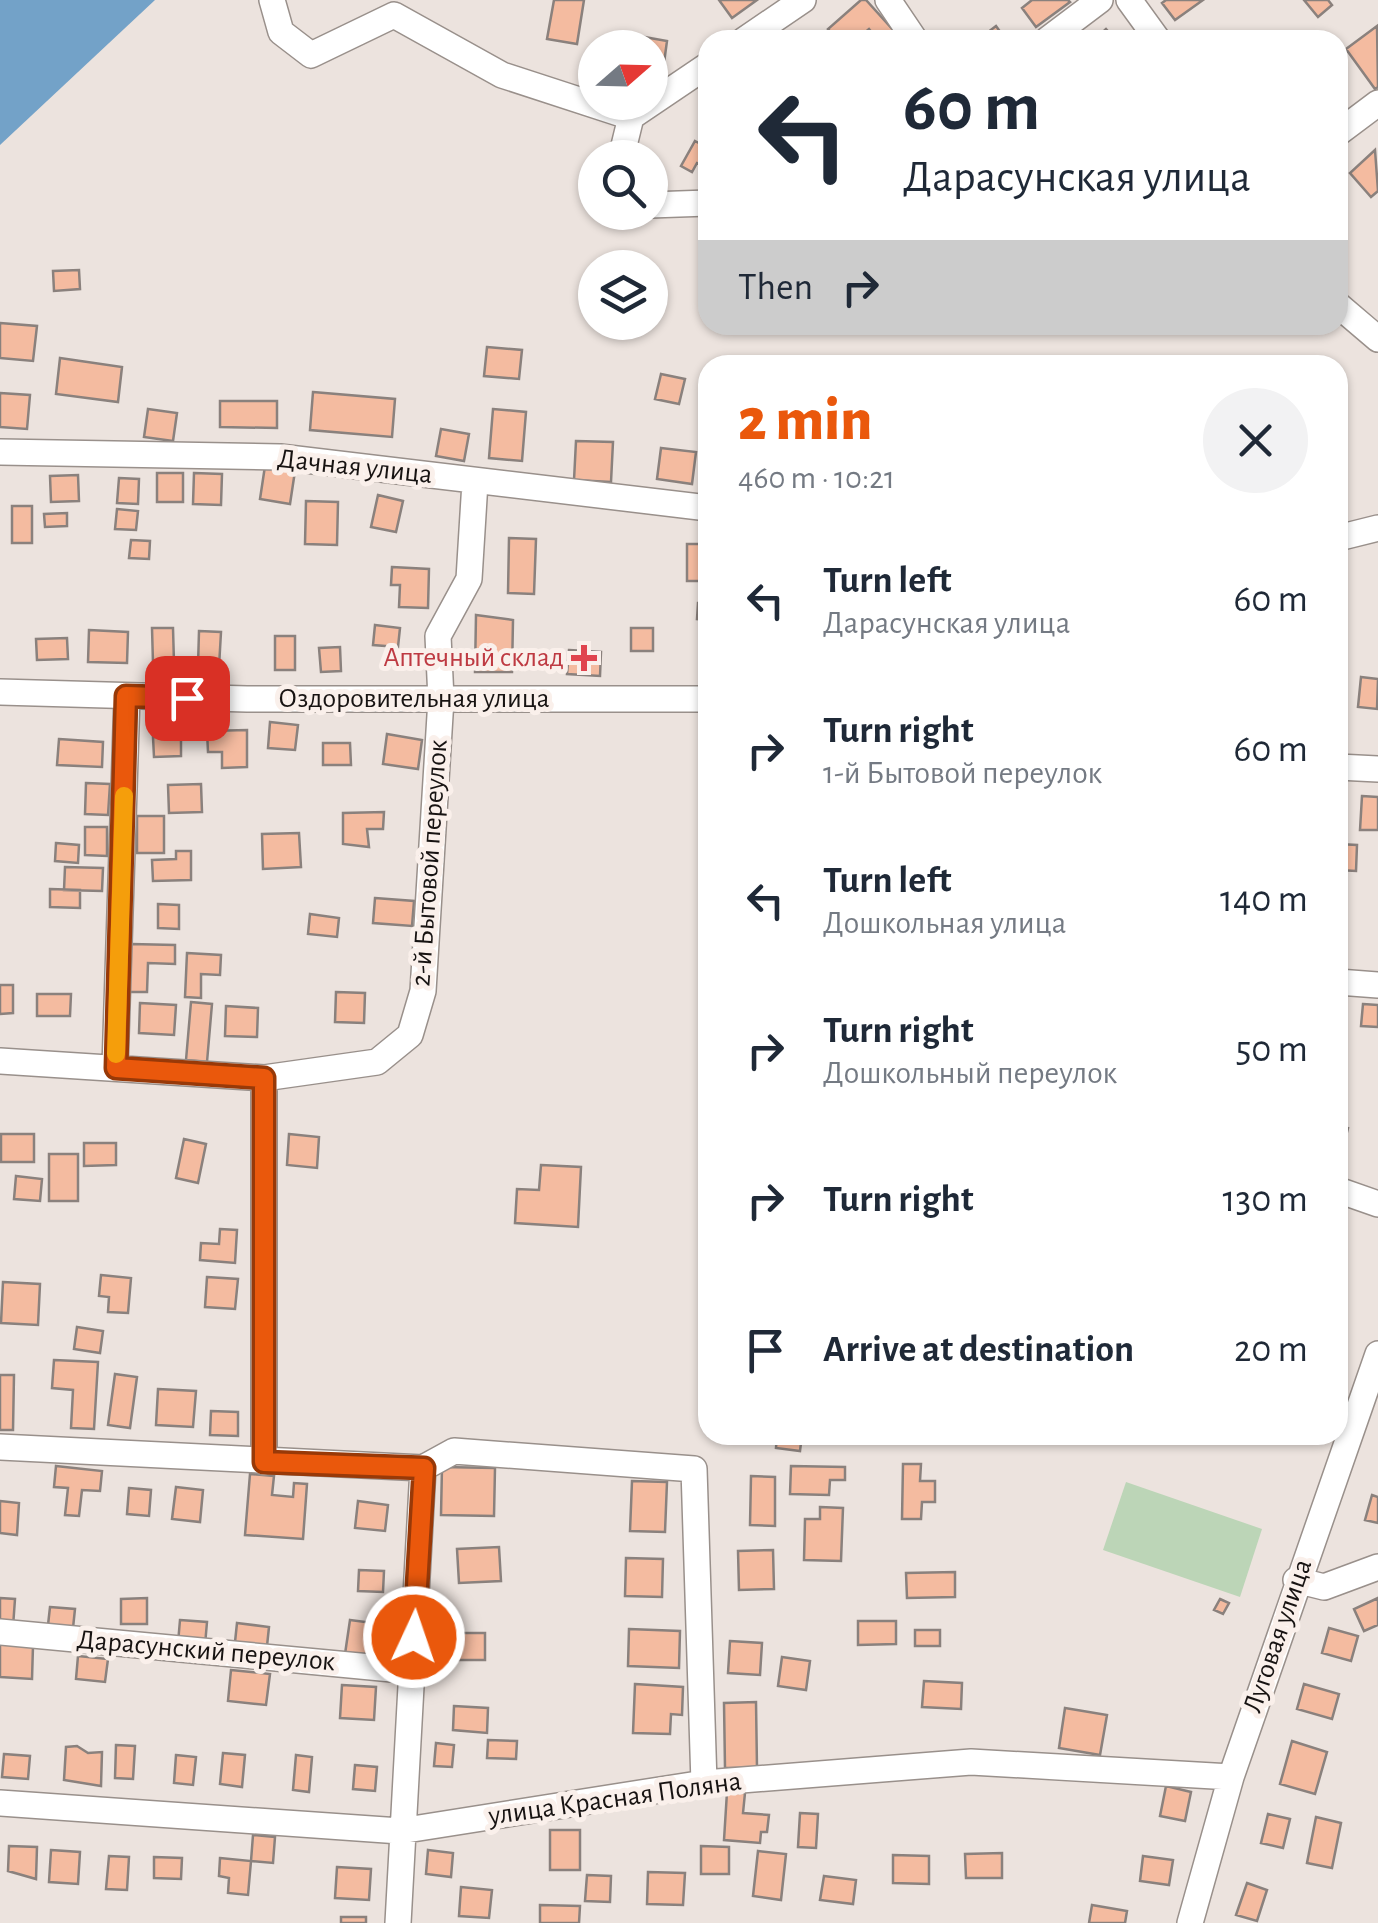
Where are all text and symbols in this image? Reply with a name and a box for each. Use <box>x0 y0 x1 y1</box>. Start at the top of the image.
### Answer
north arrow <box>578 30 668 120</box>
map controls <box>578 30 668 340</box>
icon: left <box>738 70 868 200</box>
text: 60 m <box>903 73 1040 143</box>
button: search <box>578 140 668 230</box>
text: Дарасунская улица <box>903 155 1251 200</box>
button: layers <box>578 250 668 340</box>
icon: right <box>833 260 888 315</box>
text: Then <box>738 269 813 307</box>
button: close <box>1203 388 1308 493</box>
text: 2 min <box>738 391 872 451</box>
street label: Дачная улица <box>276 445 434 489</box>
text: 460 m · 10:21 <box>738 462 895 494</box>
text: Turn left <box>823 562 951 600</box>
icon: left <box>738 573 793 628</box>
text: 60 m <box>1233 581 1308 619</box>
text: Дарасунская улица <box>823 607 1070 639</box>
place label: Аптечный склад <box>383 644 564 672</box>
marker: Аптечный склад <box>573 647 595 669</box>
pin <box>145 656 230 741</box>
icon: arrive <box>160 671 215 726</box>
street label: Оздоровительная улица <box>278 685 550 713</box>
text: Turn right <box>823 712 973 750</box>
icon: right <box>738 723 793 778</box>
text: 60 m <box>1233 731 1308 769</box>
street label: 2-й Бытовой переулок <box>407 739 453 987</box>
text: 1-й Бытовой переулок <box>823 757 1102 789</box>
text: Turn left <box>823 862 951 900</box>
icon: left <box>738 873 793 928</box>
text: 140 m <box>1220 881 1308 919</box>
text: Дошкольная улица <box>823 907 1066 939</box>
text: Turn right <box>823 1012 973 1050</box>
icon: right <box>738 1023 793 1078</box>
text: 50 m <box>1235 1031 1308 1069</box>
text: Дошкольный переулок <box>823 1057 1117 1089</box>
icon: right <box>738 1173 793 1228</box>
text: Turn right <box>823 1181 973 1219</box>
text: 130 m <box>1223 1181 1308 1219</box>
icon: arrive <box>738 1323 793 1378</box>
text: Arrive at destination <box>823 1331 1134 1369</box>
text: 20 m <box>1234 1331 1308 1369</box>
street label: Луговая улица <box>1239 1556 1317 1716</box>
position arrow <box>362 1585 466 1689</box>
street label: Дарасунский переулок <box>76 1626 336 1676</box>
street label: улица Красная Поляна <box>486 1767 743 1831</box>

